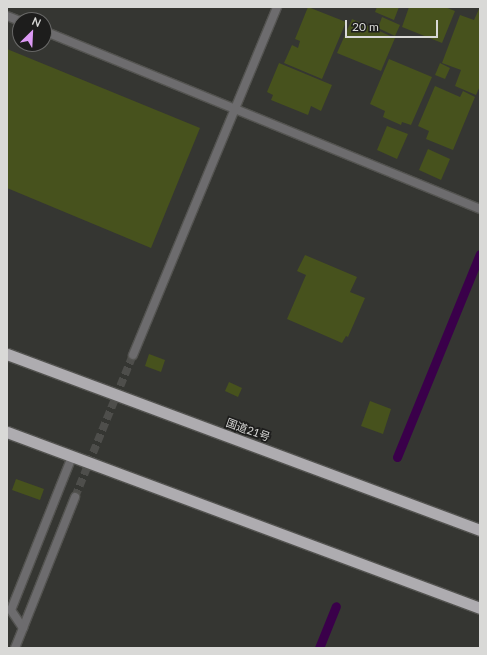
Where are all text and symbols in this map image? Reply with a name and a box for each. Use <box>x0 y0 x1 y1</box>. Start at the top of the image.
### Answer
north arrow <box>12 12 52 52</box>
scale bar <box>347 12 440 38</box>
text: N <box>30 14 43 29</box>
text: 20 m <box>352 19 379 34</box>
street label: 国道21号 <box>224 416 272 444</box>

